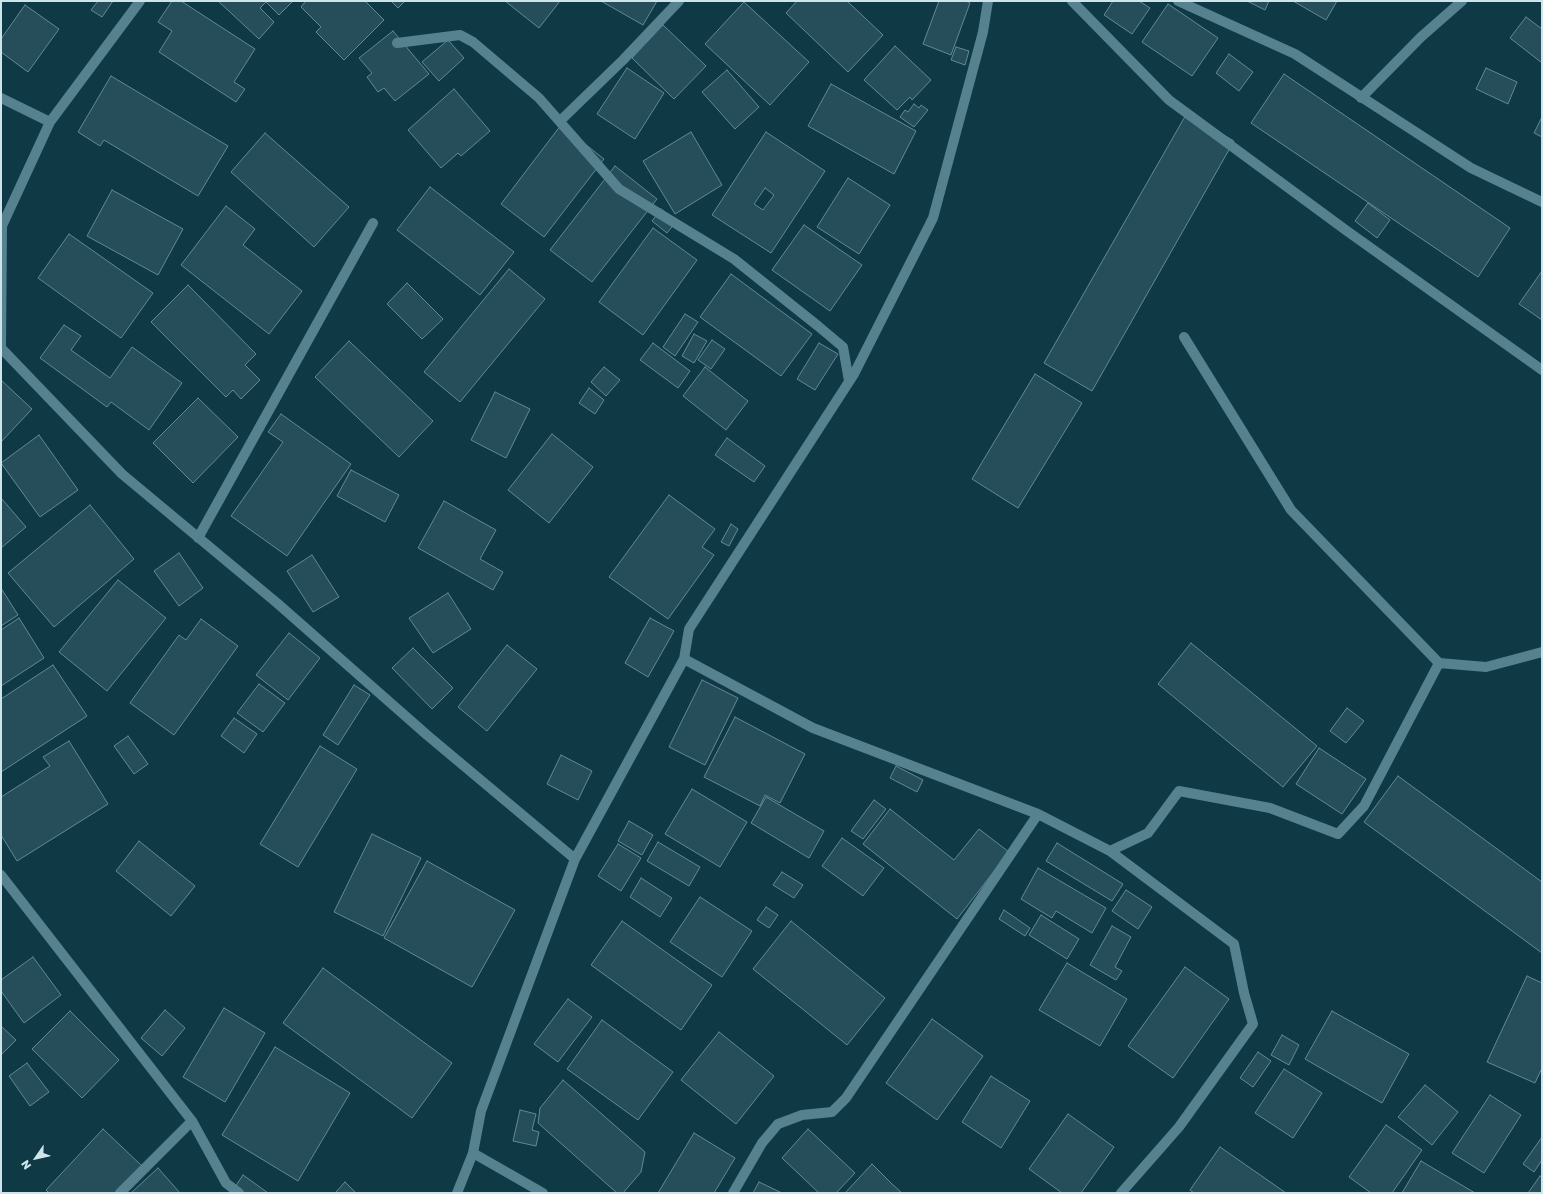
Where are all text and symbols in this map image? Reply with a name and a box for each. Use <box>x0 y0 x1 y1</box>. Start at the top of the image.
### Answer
north arrow <box>16 1138 56 1178</box>
text: N <box>18 1158 33 1172</box>

